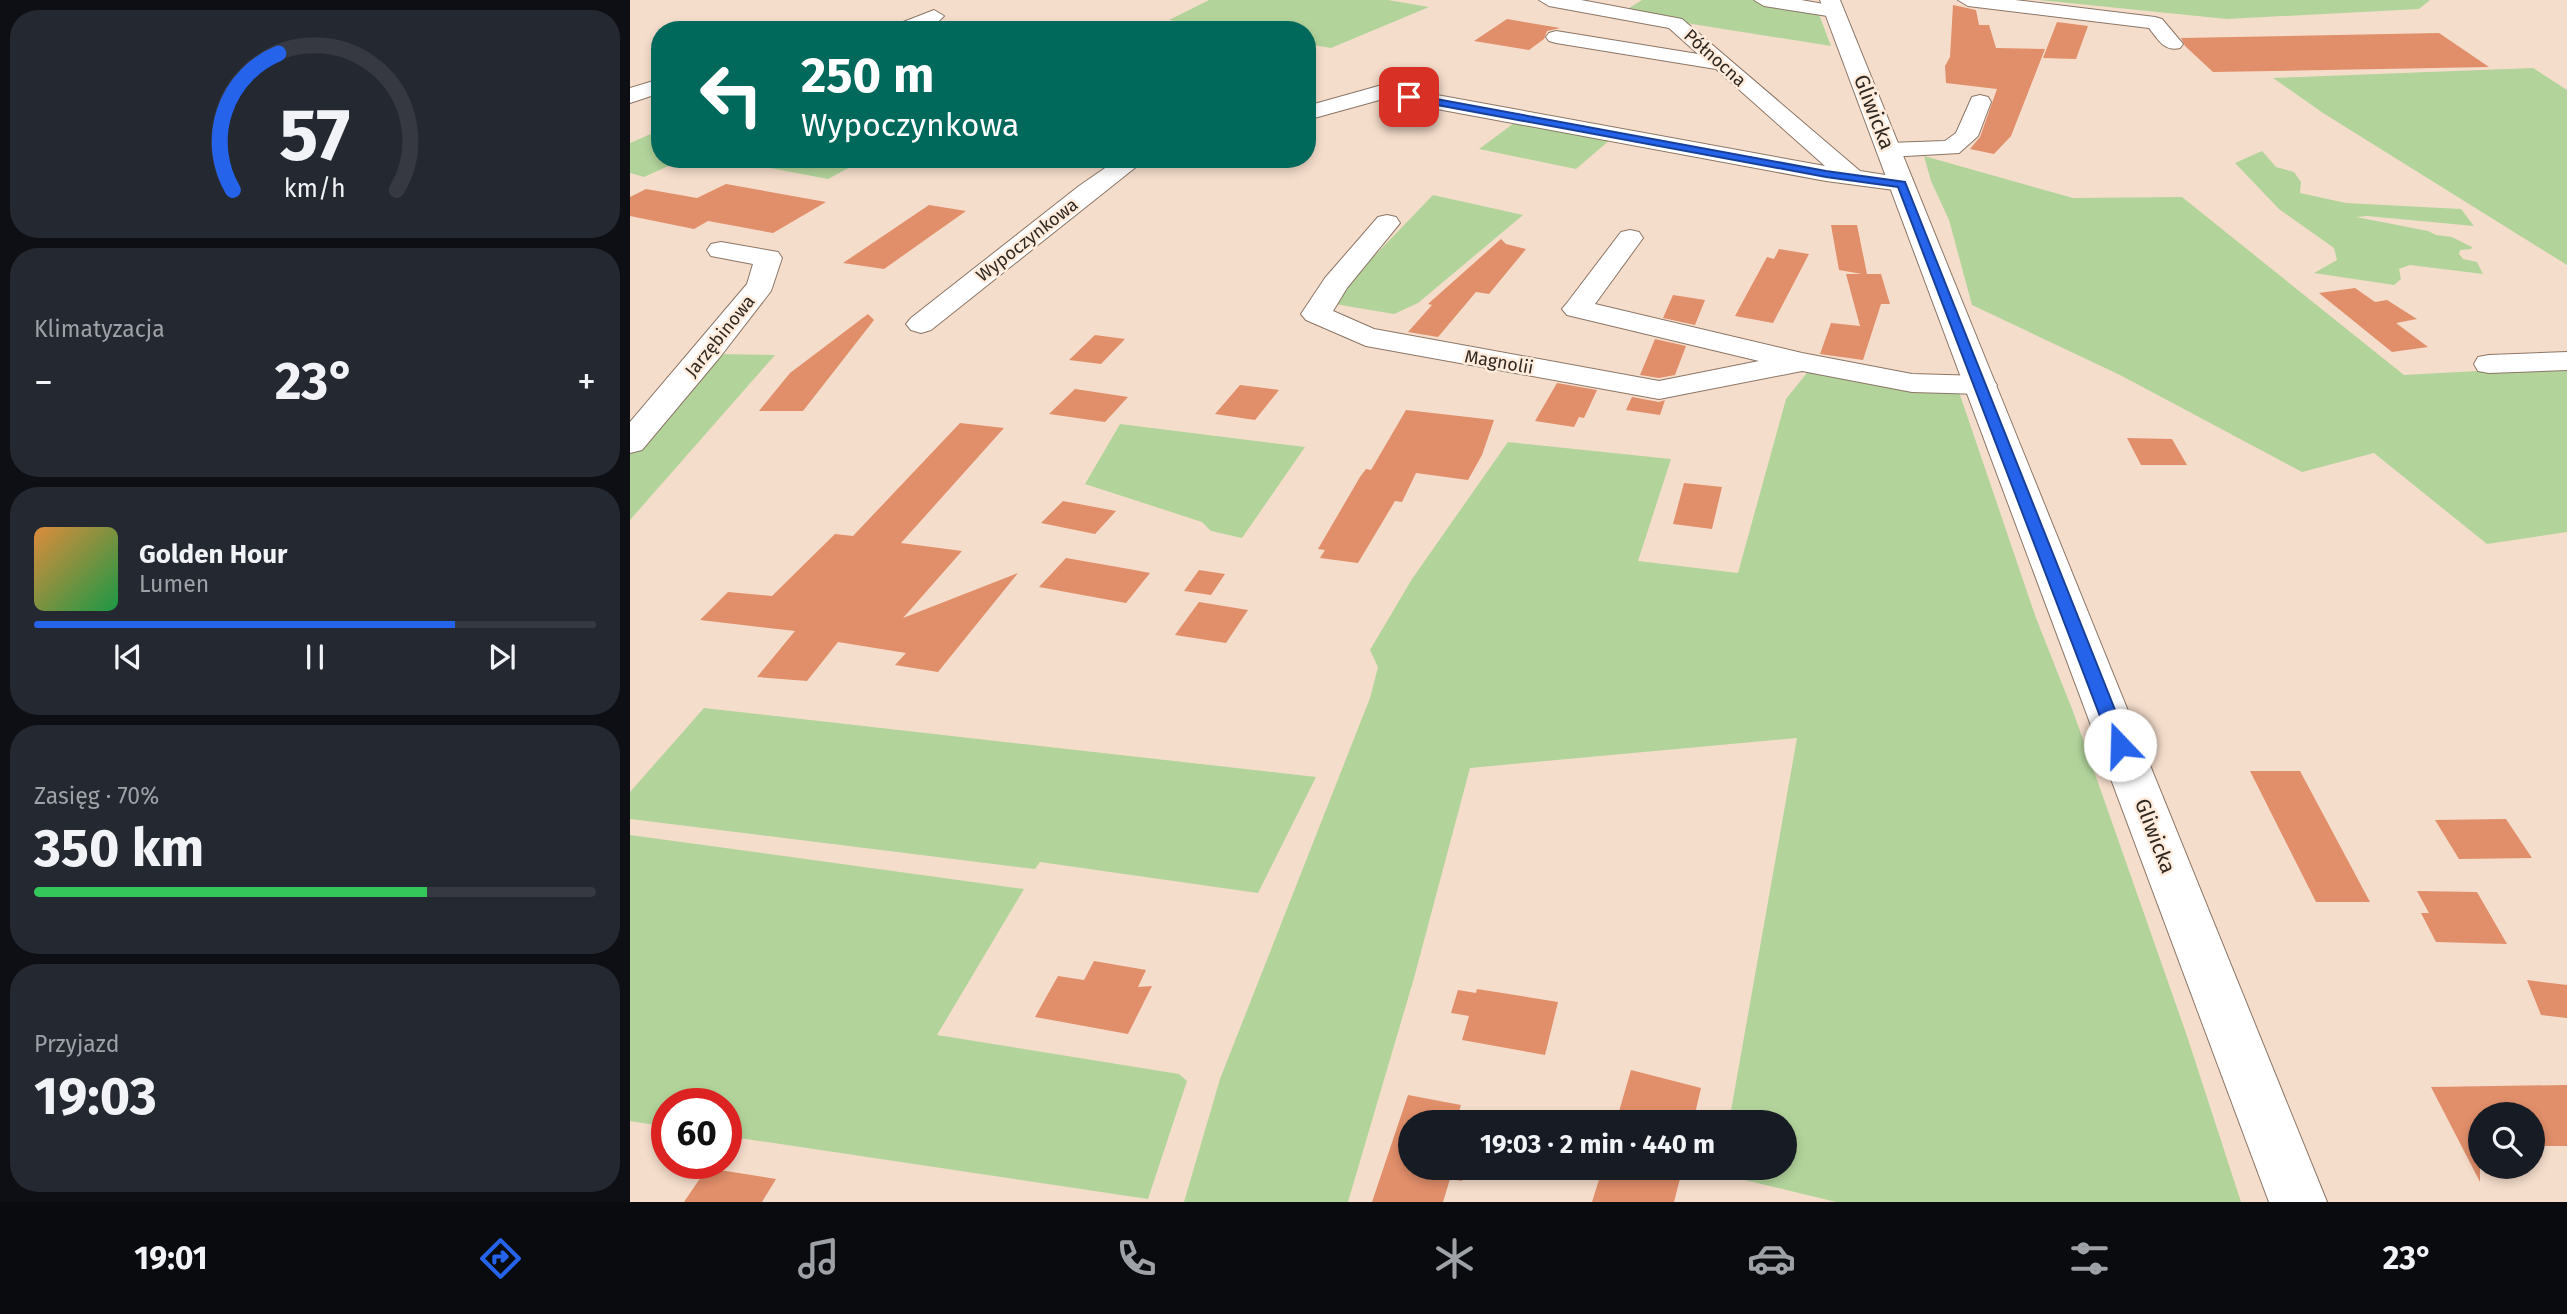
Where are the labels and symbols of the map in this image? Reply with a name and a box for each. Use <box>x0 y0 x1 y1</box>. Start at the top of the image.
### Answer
street label: Północna <box>1679 24 1751 92</box>
pin <box>1379 67 1439 127</box>
street label: Gliwicka <box>1848 71 1900 153</box>
street label: Wypoczynkowa <box>972 194 1082 286</box>
street label: Jarzębinowa <box>680 291 760 381</box>
street label: Magnolii <box>1463 345 1535 379</box>
position arrow <box>2083 708 2157 782</box>
street label: Gliwicka <box>2129 795 2181 877</box>
speed limit sign: 60 <box>651 1088 742 1179</box>

